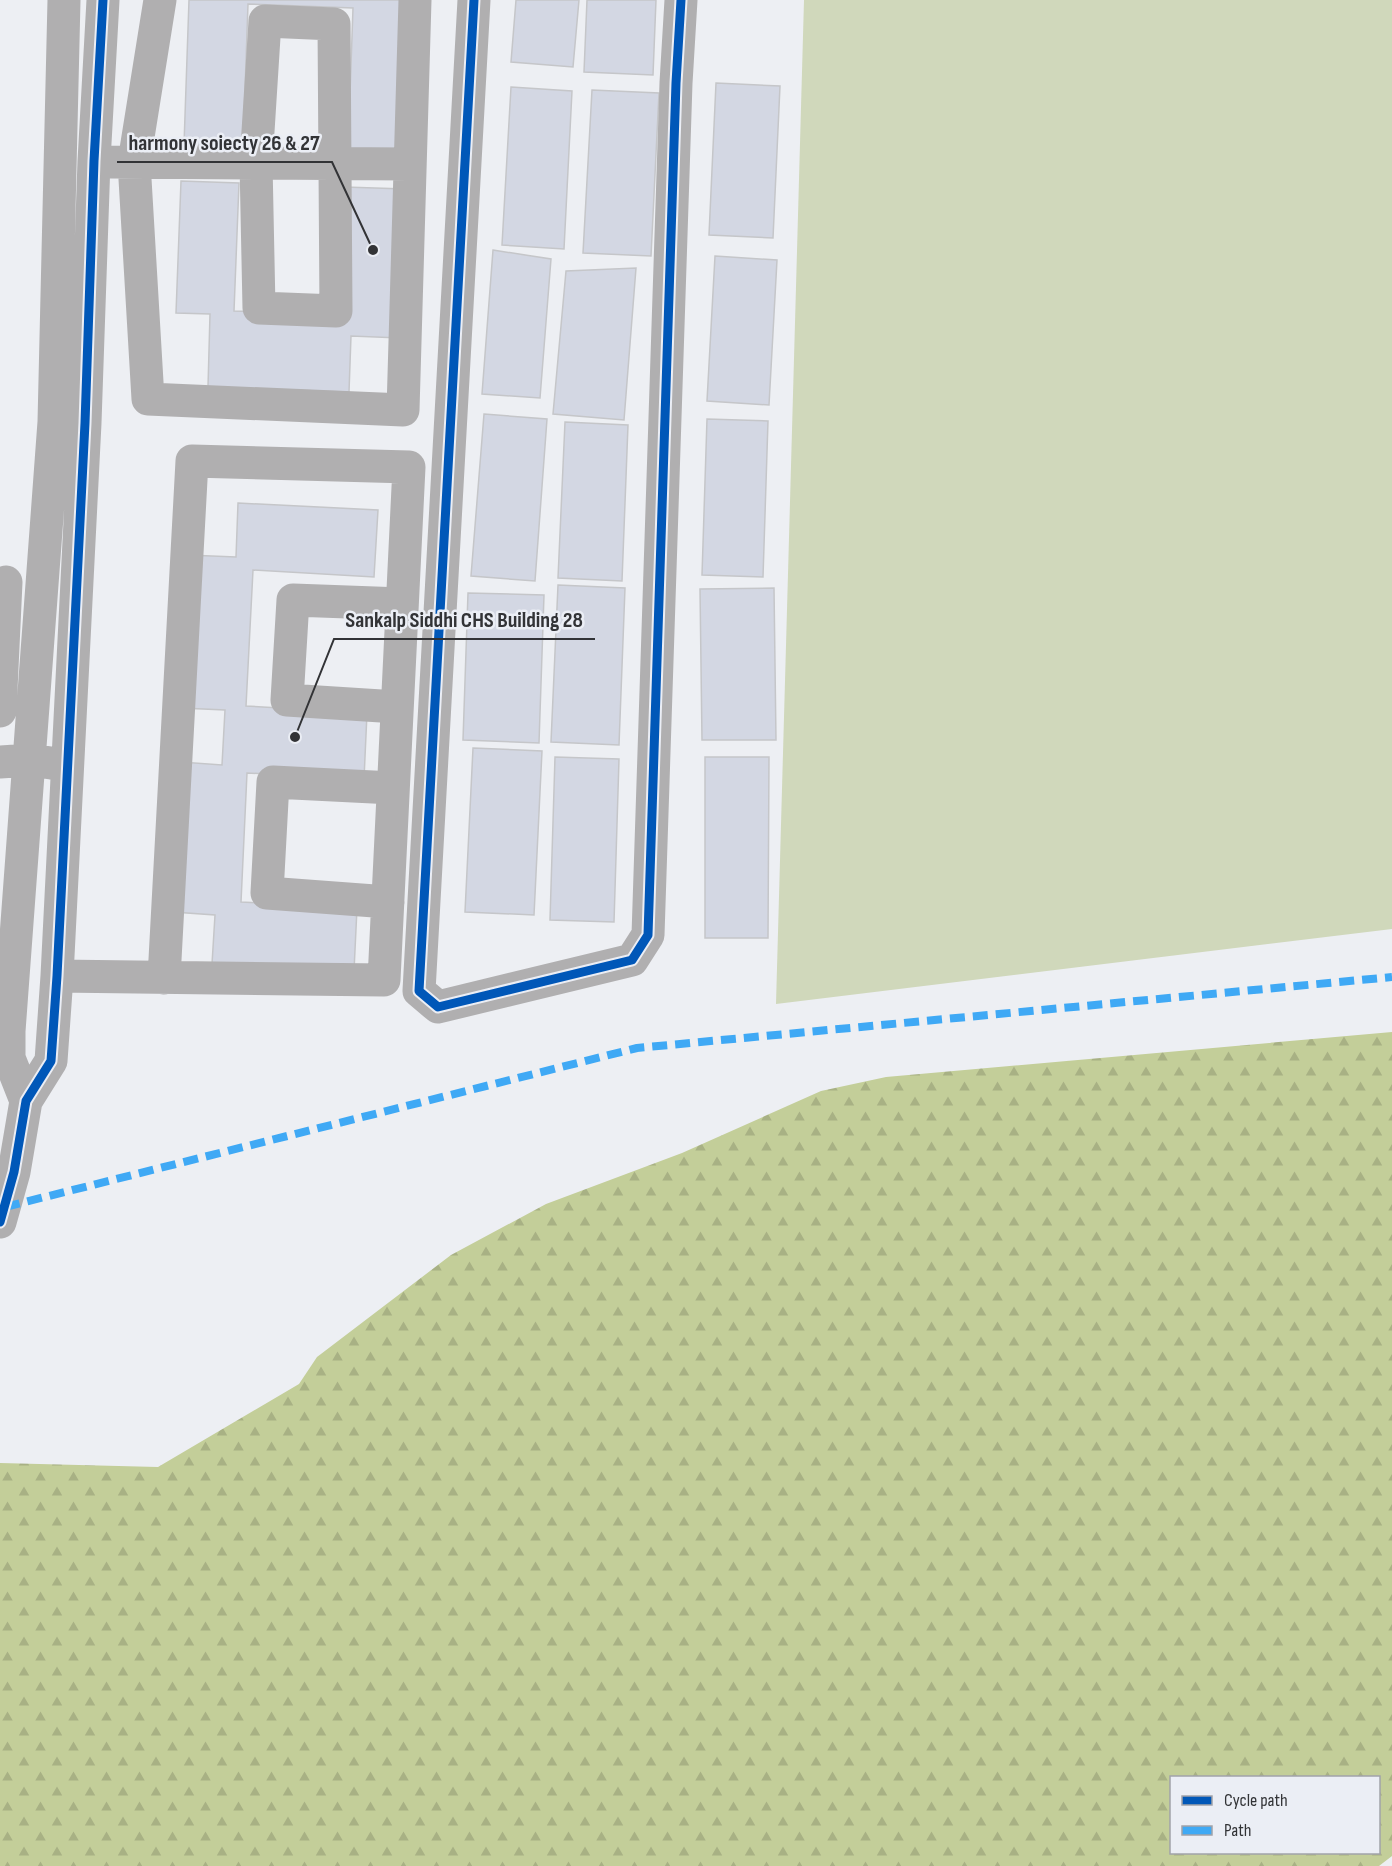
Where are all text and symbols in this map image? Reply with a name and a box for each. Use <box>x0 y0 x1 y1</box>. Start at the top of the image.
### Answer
callout: harmony soiecty 26 & 27 <box>117 122 332 162</box>
text: harmony soiecty 26 & 27 <box>129 130 320 157</box>
callout: Sankalp Siddhi CHS Building 28 <box>334 599 595 639</box>
text: Sankalp Siddhi CHS Building 28 <box>345 607 583 634</box>
legend <box>1170 1776 1380 1854</box>
text: Cycle path <box>1224 1790 1288 1811</box>
text: Path <box>1224 1820 1252 1841</box>

